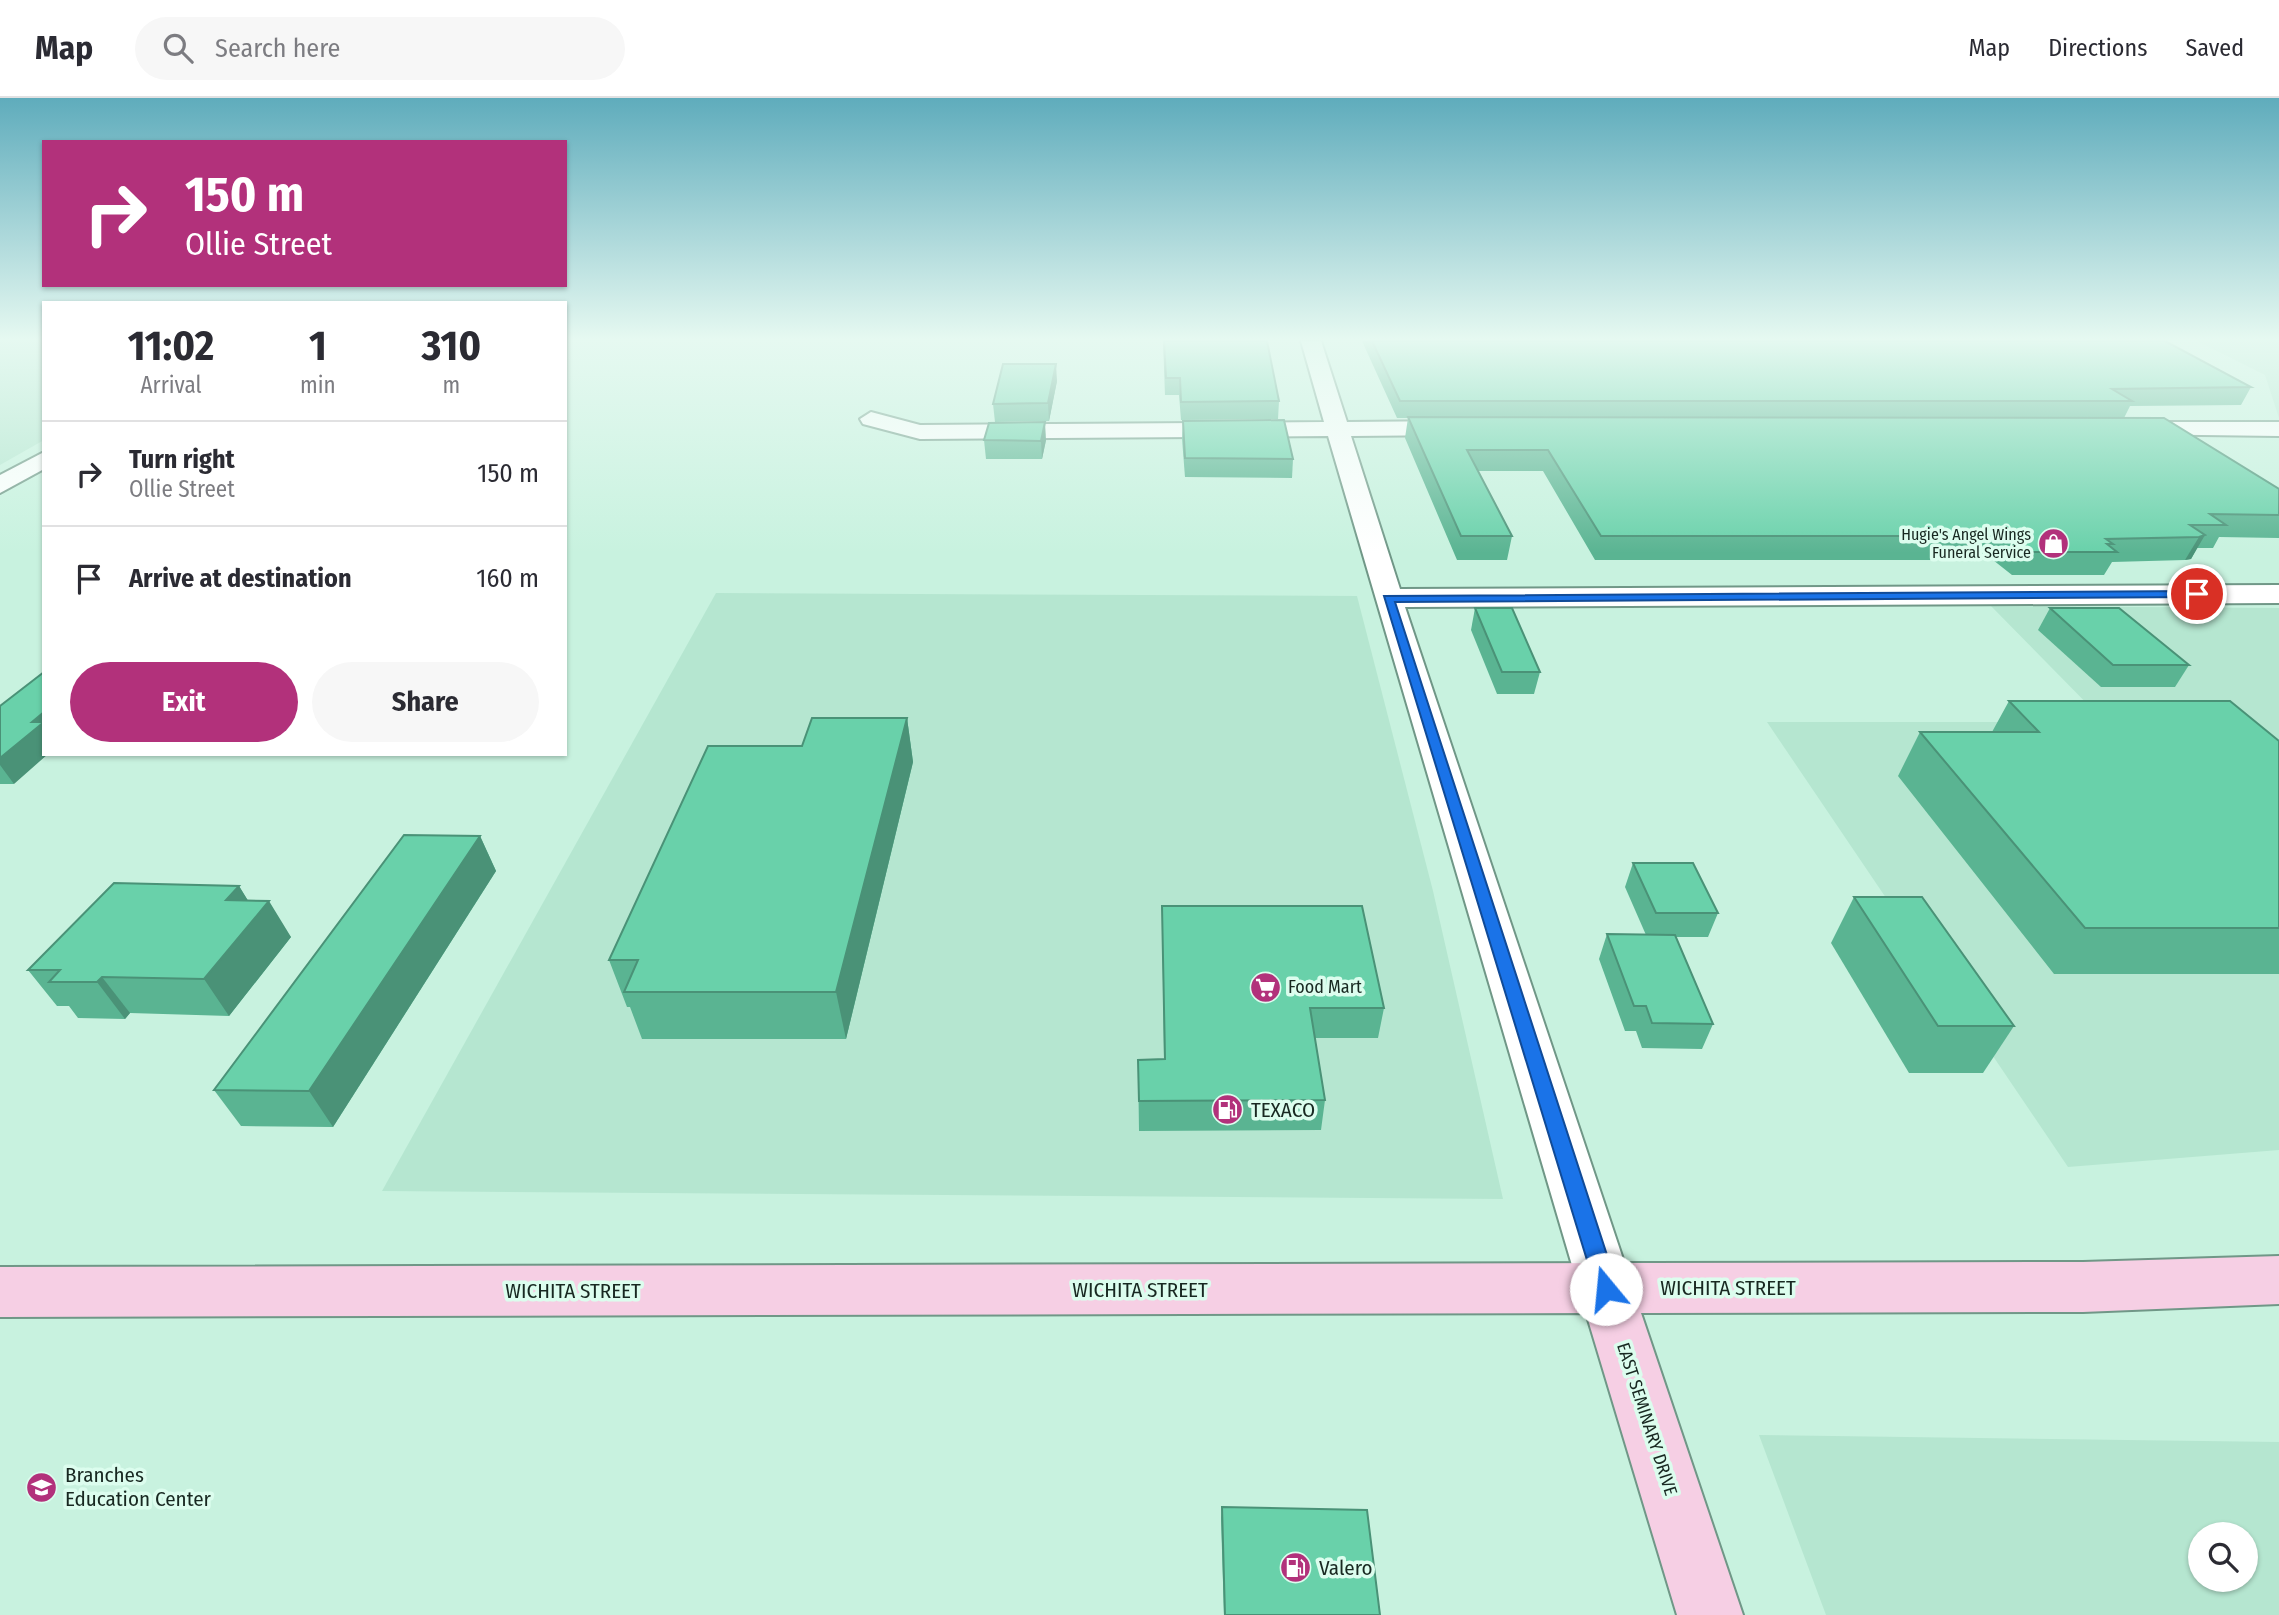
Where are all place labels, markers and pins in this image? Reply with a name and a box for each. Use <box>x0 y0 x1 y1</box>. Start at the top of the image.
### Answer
place label: Hugie's Angel Wings Funeral Service <box>1901 525 2031 562</box>
shop icon: Hugie's Angel Wings Funeral Service <box>2037 526 2071 560</box>
pin <box>2167 564 2227 624</box>
supermarket icon: Food Mart <box>1248 970 1282 1004</box>
place label: Food Mart <box>1288 976 1362 998</box>
fuel station icon: TEXACO <box>1211 1093 1245 1127</box>
place label: TEXACO <box>1251 1097 1315 1123</box>
place label: Branches Education Center <box>65 1462 212 1512</box>
school or university icon: Branches Education Center <box>25 1470 59 1504</box>
fuel station icon: Valero <box>1279 1551 1313 1585</box>
place label: Valero <box>1319 1555 1373 1581</box>

